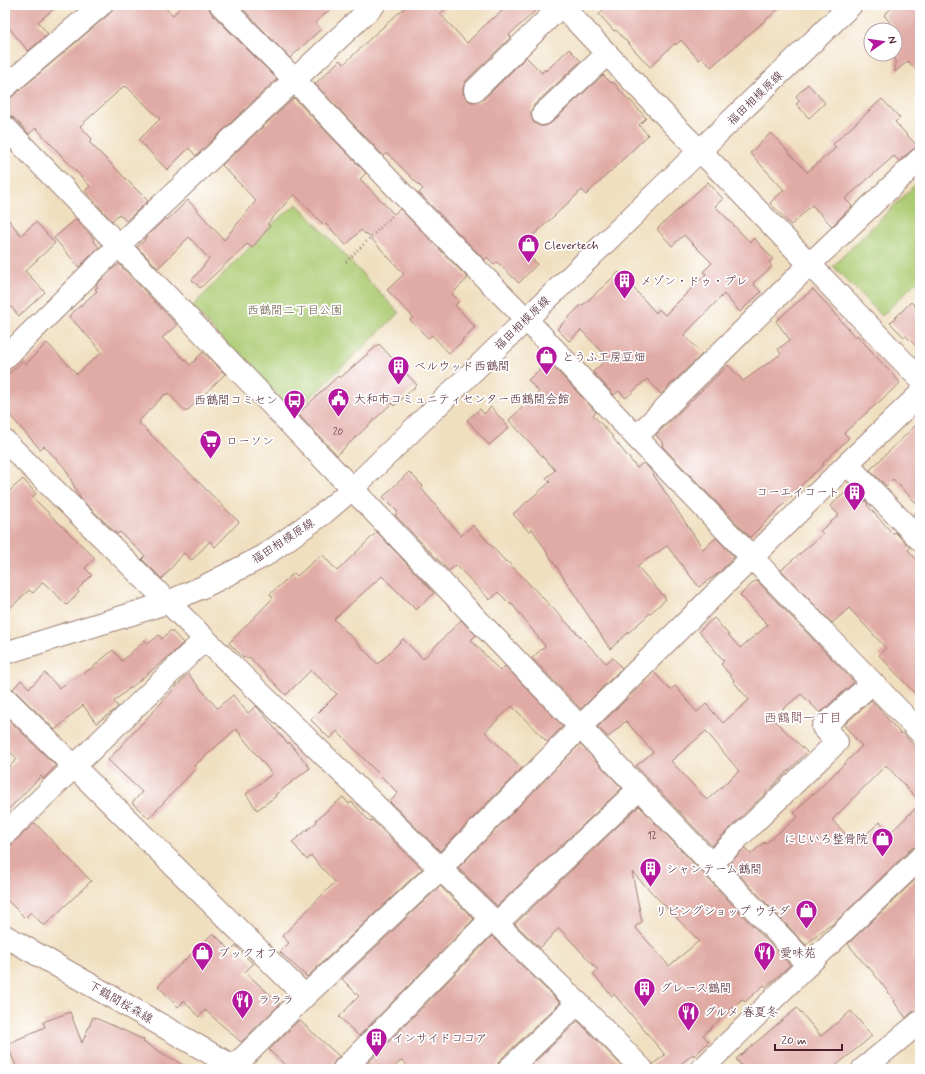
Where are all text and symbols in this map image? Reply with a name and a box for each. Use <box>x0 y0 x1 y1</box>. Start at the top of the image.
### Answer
north arrow <box>863 22 903 62</box>
text: N <box>884 35 899 45</box>
street label: 福田相模原線 <box>724 68 787 129</box>
shop icon: Clevertech <box>515 232 541 265</box>
place label: Clevertech <box>544 238 599 254</box>
building icon: メゾン・ドゥ・プレ <box>612 268 638 301</box>
place label: メゾン・ドゥ・プレ <box>640 274 748 290</box>
street label: 福田相模原線 <box>491 293 554 354</box>
park label: 西鶴間二丁目公園 <box>247 303 343 319</box>
shop icon: とうふ工房豆畑 <box>534 344 560 377</box>
place label: とうふ工房豆畑 <box>562 350 646 366</box>
building icon: ベルウッド西鶴間 <box>385 353 411 386</box>
place label: ベルウッド西鶴間 <box>414 359 510 375</box>
public building icon: 大和市コミュニティセンター西鶴間会館 <box>325 386 351 419</box>
bus stop icon: 西鶴間コミセン <box>281 387 307 420</box>
place label: 大和市コミュニティセンター西鶴間会館 <box>354 392 570 408</box>
place label: 西鶴間コミセン <box>194 393 278 409</box>
house number: 20 <box>333 426 344 439</box>
supermarket icon: ローソン <box>198 428 224 461</box>
place label: ローソン <box>226 434 274 450</box>
building icon: コーエイコート <box>842 479 868 512</box>
place label: コーエイコート <box>756 485 840 501</box>
street label: 福田相模原線 <box>249 516 318 568</box>
district label: 西鶴間一丁目 <box>764 710 842 727</box>
shop icon: にじいろ整骨院 <box>870 826 896 859</box>
house number: 12 <box>647 830 657 843</box>
place label: にじいろ整骨院 <box>784 832 868 848</box>
building icon: シャンテーム鶴間 <box>638 856 664 889</box>
place label: シャンテーム鶴間 <box>666 862 762 878</box>
shop icon: リビングショップ ウチダ <box>793 898 819 931</box>
place label: リビングショップ ウチダ <box>655 904 790 920</box>
shop icon: ブックオフ <box>190 940 216 973</box>
restaurant icon: 愛味苑 <box>752 940 778 973</box>
place label: ブックオフ <box>218 946 278 962</box>
place label: 愛味苑 <box>780 946 816 962</box>
building icon: グレース鶴間 <box>632 975 658 1008</box>
street label: 下鶴間桜森線 <box>85 978 156 1028</box>
place label: グレース鶴間 <box>660 981 732 997</box>
restaurant icon: ラララ <box>229 987 255 1020</box>
place label: ラララ <box>258 993 294 1009</box>
restaurant icon: グルメ 春夏冬 <box>676 999 702 1032</box>
place label: グルメ 春夏冬 <box>704 1005 778 1021</box>
building icon: インサイドココア <box>364 1025 390 1058</box>
scale bar <box>775 1026 842 1052</box>
place label: インサイドココア <box>392 1031 487 1047</box>
text: 20 m <box>781 1033 807 1049</box>

